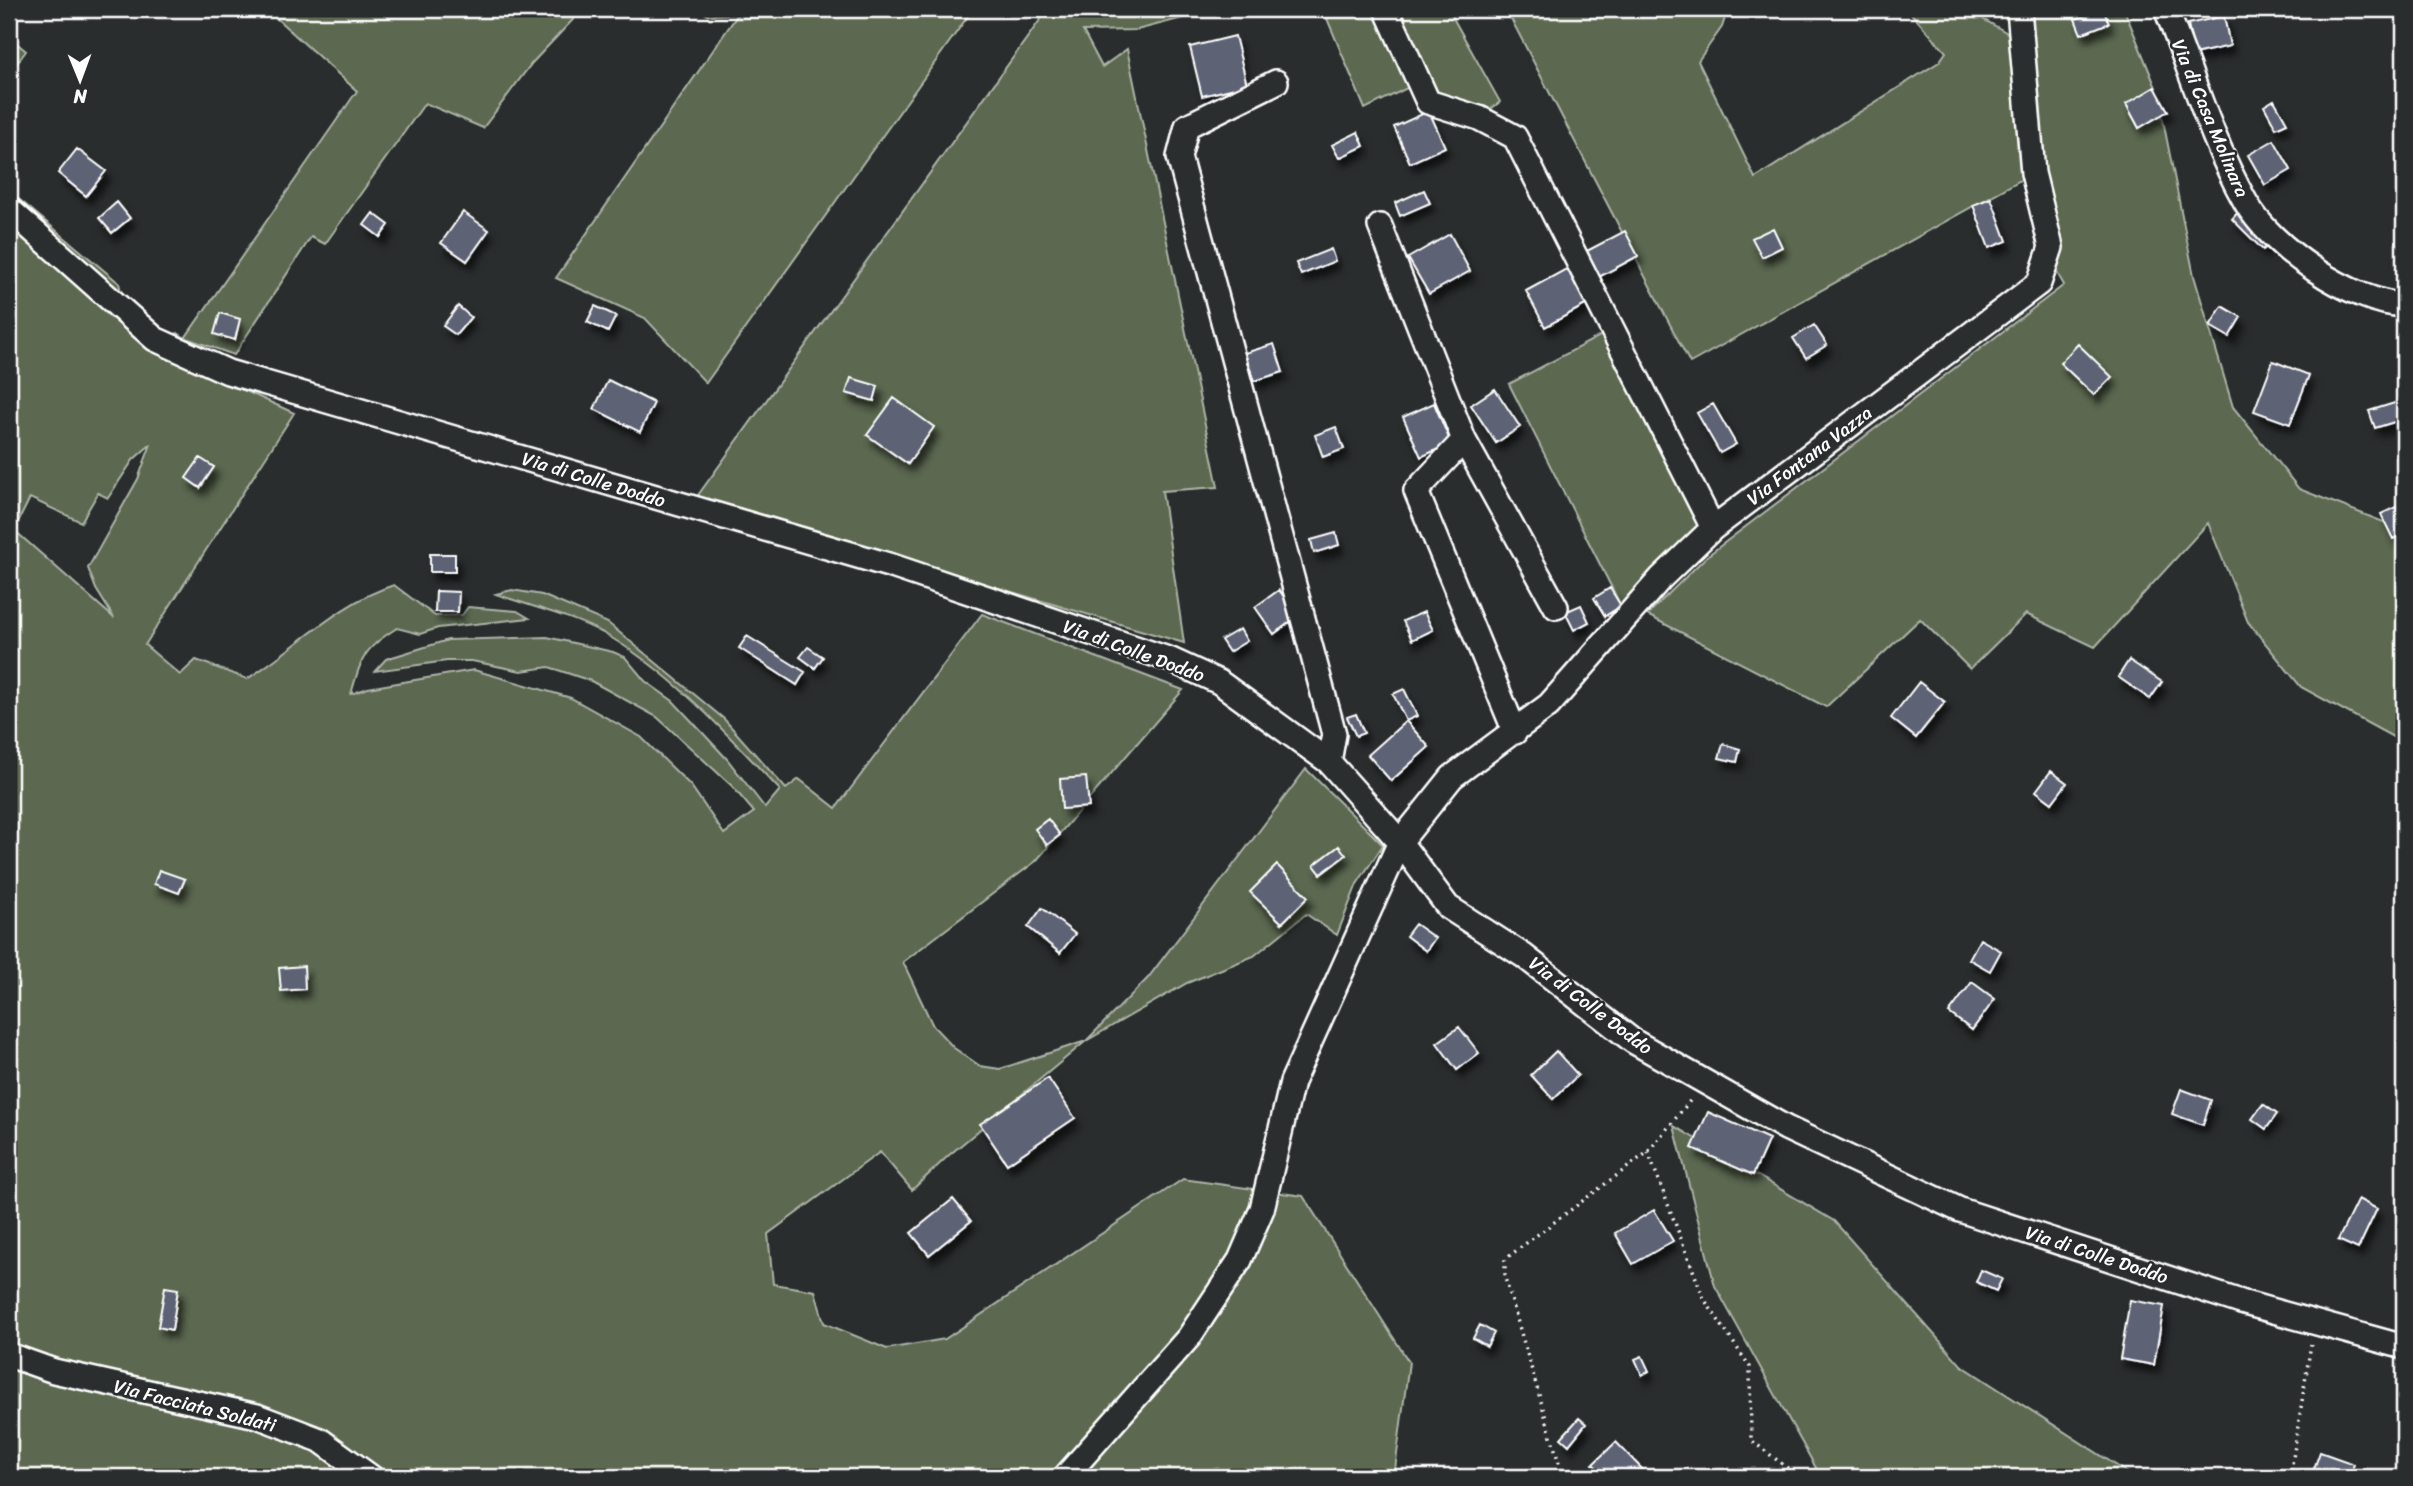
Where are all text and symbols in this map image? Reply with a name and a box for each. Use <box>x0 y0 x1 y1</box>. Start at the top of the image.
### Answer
street label: Via di Casa Molinara <box>2162 34 2259 203</box>
north arrow <box>46 46 116 116</box>
text: N <box>73 80 88 113</box>
street label: Via Fontana Vazza <box>1739 397 1880 514</box>
street label: Via di Colle Doddo <box>518 442 670 517</box>
street label: Via di Colle Doddo <box>1058 610 1210 692</box>
street label: Via di Colle Doddo <box>1521 947 1660 1064</box>
street label: Via di Colle Doddo <box>2021 1216 2173 1293</box>
street label: Via Facciata Soldati <box>110 1369 280 1442</box>

